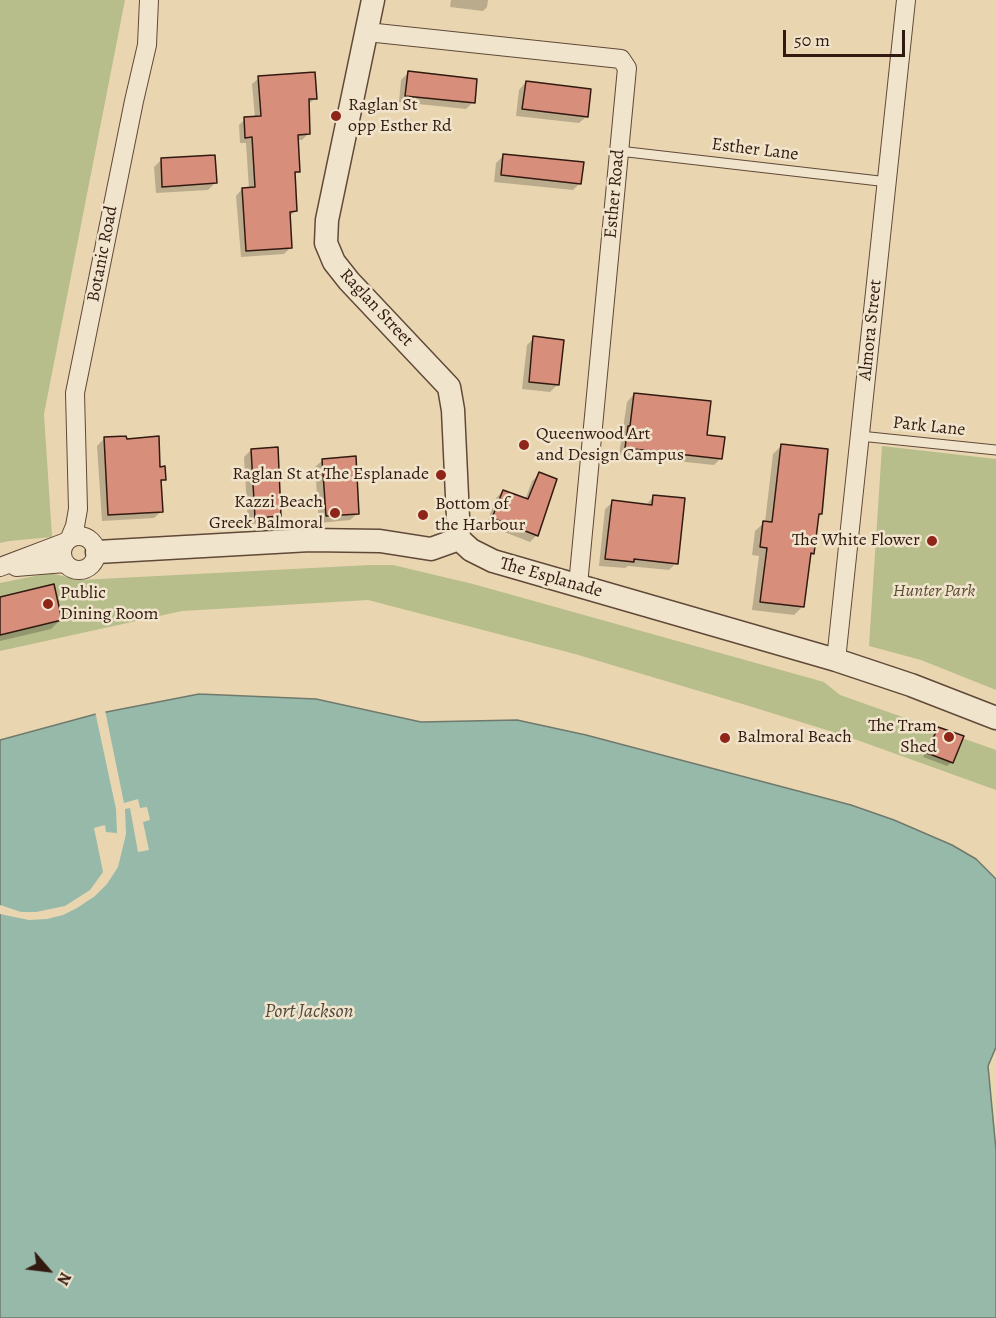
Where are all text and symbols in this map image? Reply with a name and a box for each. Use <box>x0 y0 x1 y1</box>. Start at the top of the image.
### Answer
scale bar <box>786 18 908 56</box>
text: 50 m <box>794 28 830 52</box>
place label: Raglan St opp Esther Rd <box>348 95 452 138</box>
marker: Raglan St opp Esther Rd <box>329 109 343 123</box>
street label: Esther Lane <box>710 134 800 166</box>
street label: Esther Road <box>600 149 630 239</box>
street label: Botanic Road <box>83 204 123 304</box>
street label: Raglan Street <box>335 265 417 351</box>
street label: Almora Street <box>855 278 887 382</box>
street label: Park Lane <box>892 412 966 442</box>
place label: Queenwood Art and Design Campus <box>536 424 684 466</box>
marker: Queenwood Art and Design Campus <box>517 438 531 452</box>
place label: Raglan St at The Esplanade <box>232 464 429 486</box>
marker: Raglan St at The Esplanade <box>434 468 448 482</box>
place label: Kazzi Beach Greek Balmoral <box>209 492 323 534</box>
place label: Bottom of the Harbour <box>435 494 525 536</box>
marker: Kazzi Beach Greek Balmoral <box>328 506 342 520</box>
marker: Bottom of the Harbour <box>416 508 430 522</box>
place label: The White Flower <box>792 530 920 552</box>
marker: The White Flower <box>925 534 939 548</box>
street label: The Esplanade <box>497 553 605 603</box>
park label: Hunter Park <box>893 581 975 603</box>
place label: Public Dining Room <box>60 583 158 626</box>
marker: Public Dining Room <box>41 597 55 611</box>
place label: The Tram Shed <box>868 716 937 758</box>
place label: Balmoral Beach <box>737 727 852 749</box>
marker: The Tram Shed <box>942 730 956 744</box>
marker: Balmoral Beach <box>718 731 732 745</box>
water label: Port Jackson <box>264 1000 354 1024</box>
north arrow <box>18 1240 78 1300</box>
text: N <box>51 1268 76 1289</box>

